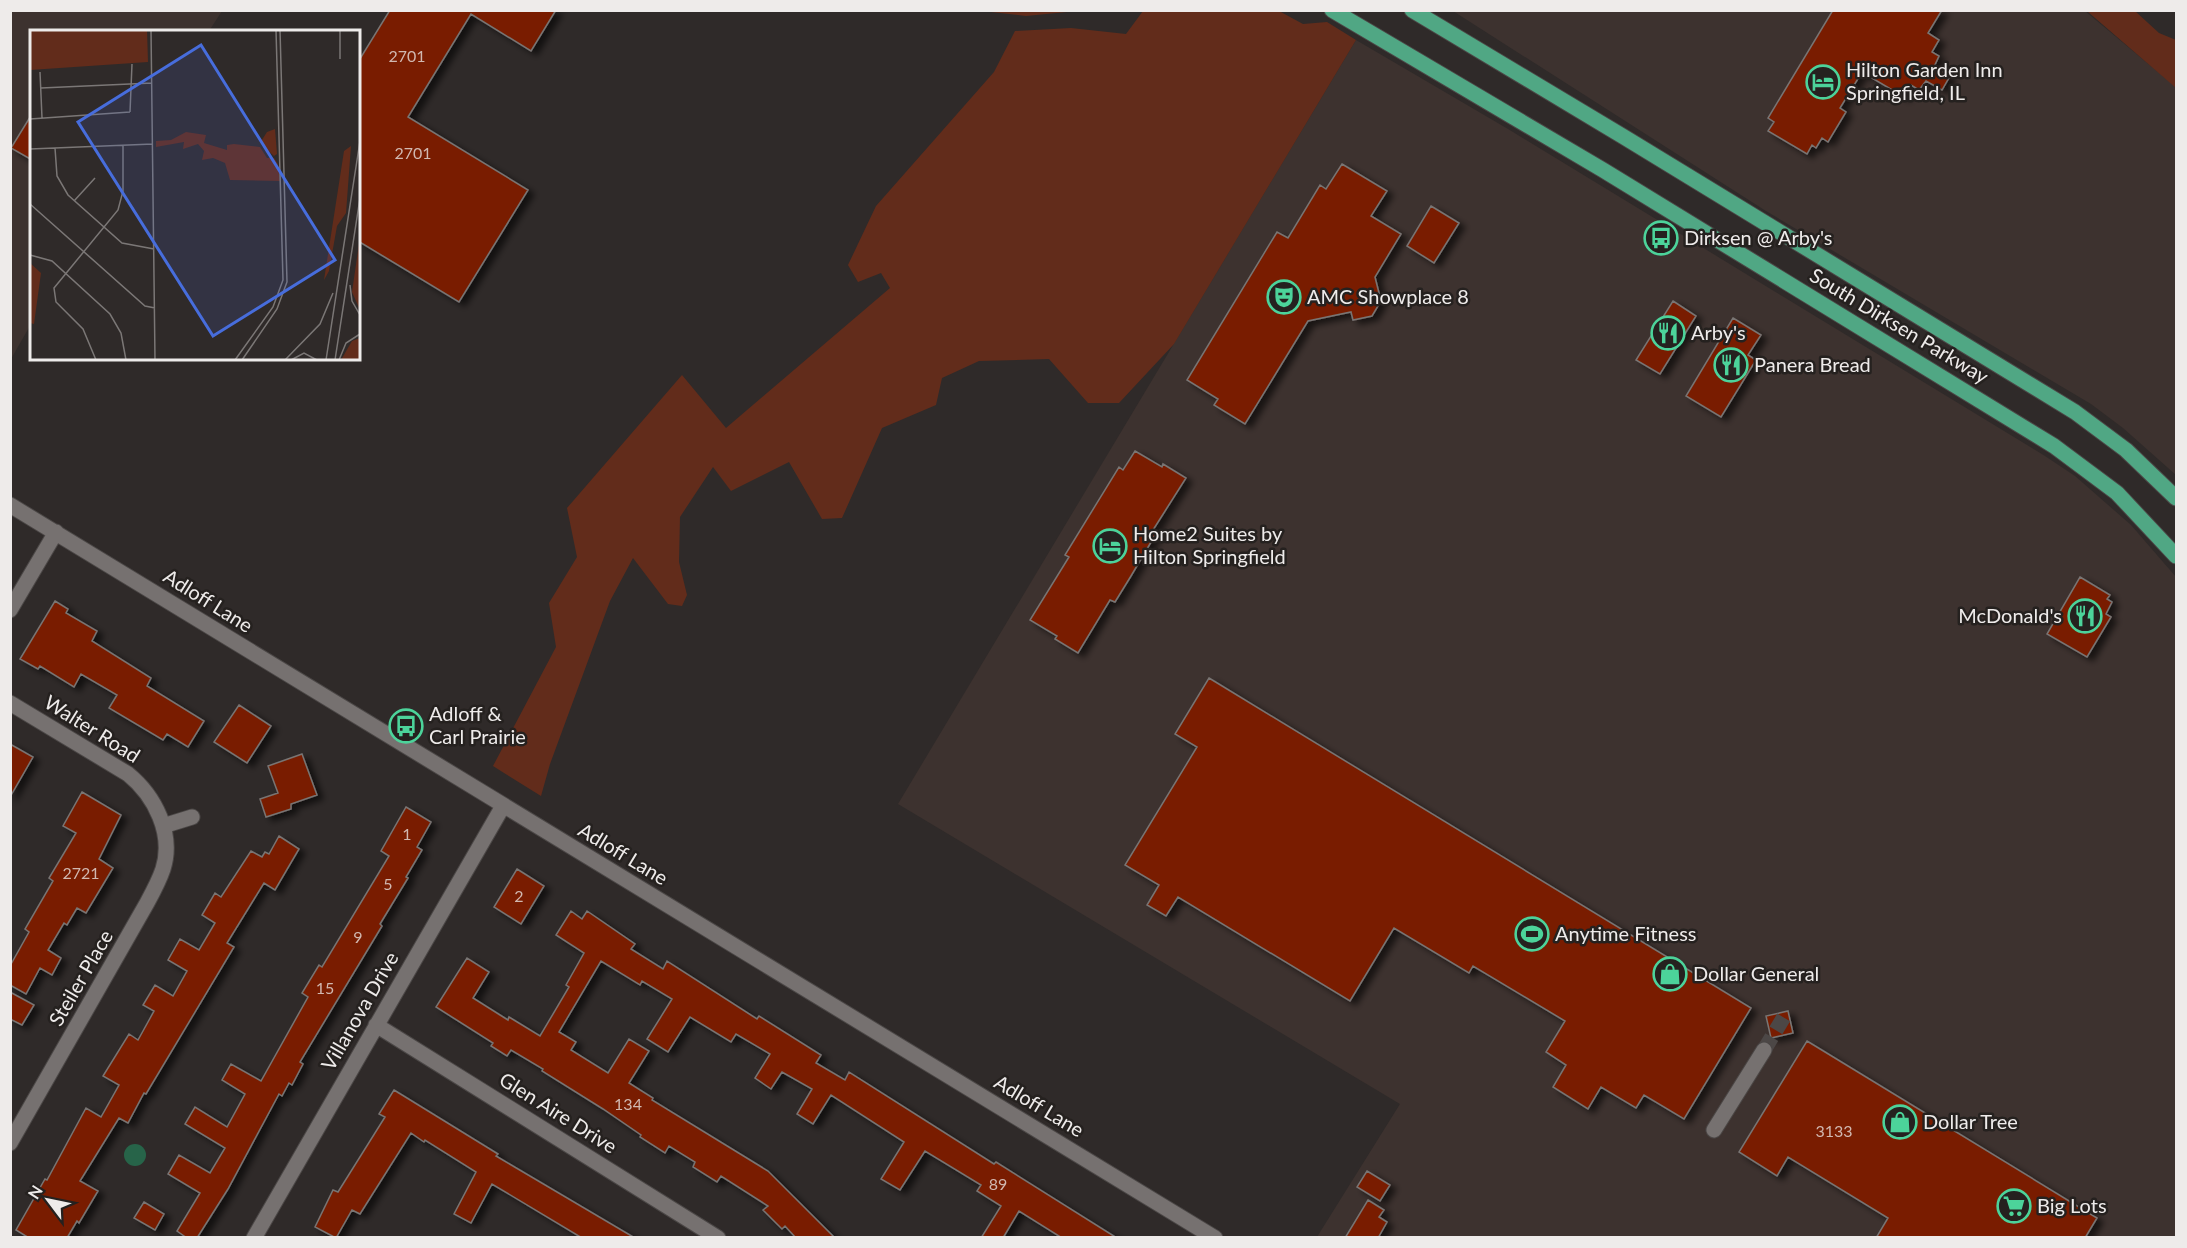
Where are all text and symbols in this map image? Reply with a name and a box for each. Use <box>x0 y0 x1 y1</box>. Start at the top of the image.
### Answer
inset map <box>30 30 360 360</box>
house number: 2701 <box>388 46 426 65</box>
place label: Hilton Garden Inn Springfield, IL <box>1846 57 2003 104</box>
hotel icon: Hilton Garden Inn Springfield, IL <box>1805 64 1841 100</box>
house number: 2701 <box>394 143 432 162</box>
bus stop icon: Dirksen @ Arby's <box>1643 220 1679 256</box>
place label: Dirksen @ Arby's <box>1684 225 1833 249</box>
street label: South Dirksen Parkway <box>1806 262 1994 388</box>
theatre icon: AMC Showplace 8 <box>1266 279 1302 315</box>
place label: AMC Showplace 8 <box>1307 284 1469 308</box>
restaurant icon: Arby's <box>1650 315 1686 351</box>
place label: Arby's <box>1691 320 1746 344</box>
restaurant icon: Panera Bread <box>1713 347 1749 383</box>
place label: Panera Bread <box>1754 352 1871 376</box>
place label: Home2 Suites by Hilton Springfield <box>1133 521 1286 568</box>
hotel icon: Home2 Suites by Hilton Springfield <box>1092 528 1128 564</box>
street label: Adloff Lane <box>160 563 257 637</box>
restaurant icon: McDonald's <box>2067 598 2103 634</box>
place label: McDonald's <box>1958 603 2062 627</box>
street label: Walter Road <box>40 689 145 767</box>
place label: Adloff & Carl Prairie <box>429 701 526 748</box>
bus stop icon: Adloff & Carl Prairie <box>388 708 424 744</box>
street label: Adloff Lane <box>574 817 673 889</box>
house number: 1 <box>402 824 412 843</box>
house number: 2721 <box>62 863 100 882</box>
house number: 5 <box>383 874 393 893</box>
house number: 2 <box>514 886 524 905</box>
sports icon: Anytime Fitness <box>1514 916 1550 952</box>
place label: Anytime Fitness <box>1555 921 1696 945</box>
street label: Steiler Place <box>43 925 117 1030</box>
house number: 9 <box>353 927 363 946</box>
street label: Villanova Drive <box>316 947 403 1074</box>
shop icon: Dollar General <box>1652 956 1688 992</box>
place label: Dollar General <box>1693 961 1819 985</box>
house number: 15 <box>316 978 334 997</box>
street label: Glen Aire Drive <box>495 1066 622 1158</box>
street label: Adloff Lane <box>990 1069 1089 1141</box>
house number: 134 <box>614 1094 642 1113</box>
shop icon: Dollar Tree <box>1882 1104 1918 1140</box>
place label: Dollar Tree <box>1923 1109 2018 1133</box>
house number: 3133 <box>1815 1121 1853 1140</box>
north arrow <box>18 1170 78 1230</box>
house number: 89 <box>989 1174 1007 1193</box>
text: N <box>24 1182 46 1202</box>
supermarket icon: Big Lots <box>1996 1188 2032 1224</box>
place label: Big Lots <box>2037 1193 2107 1217</box>

